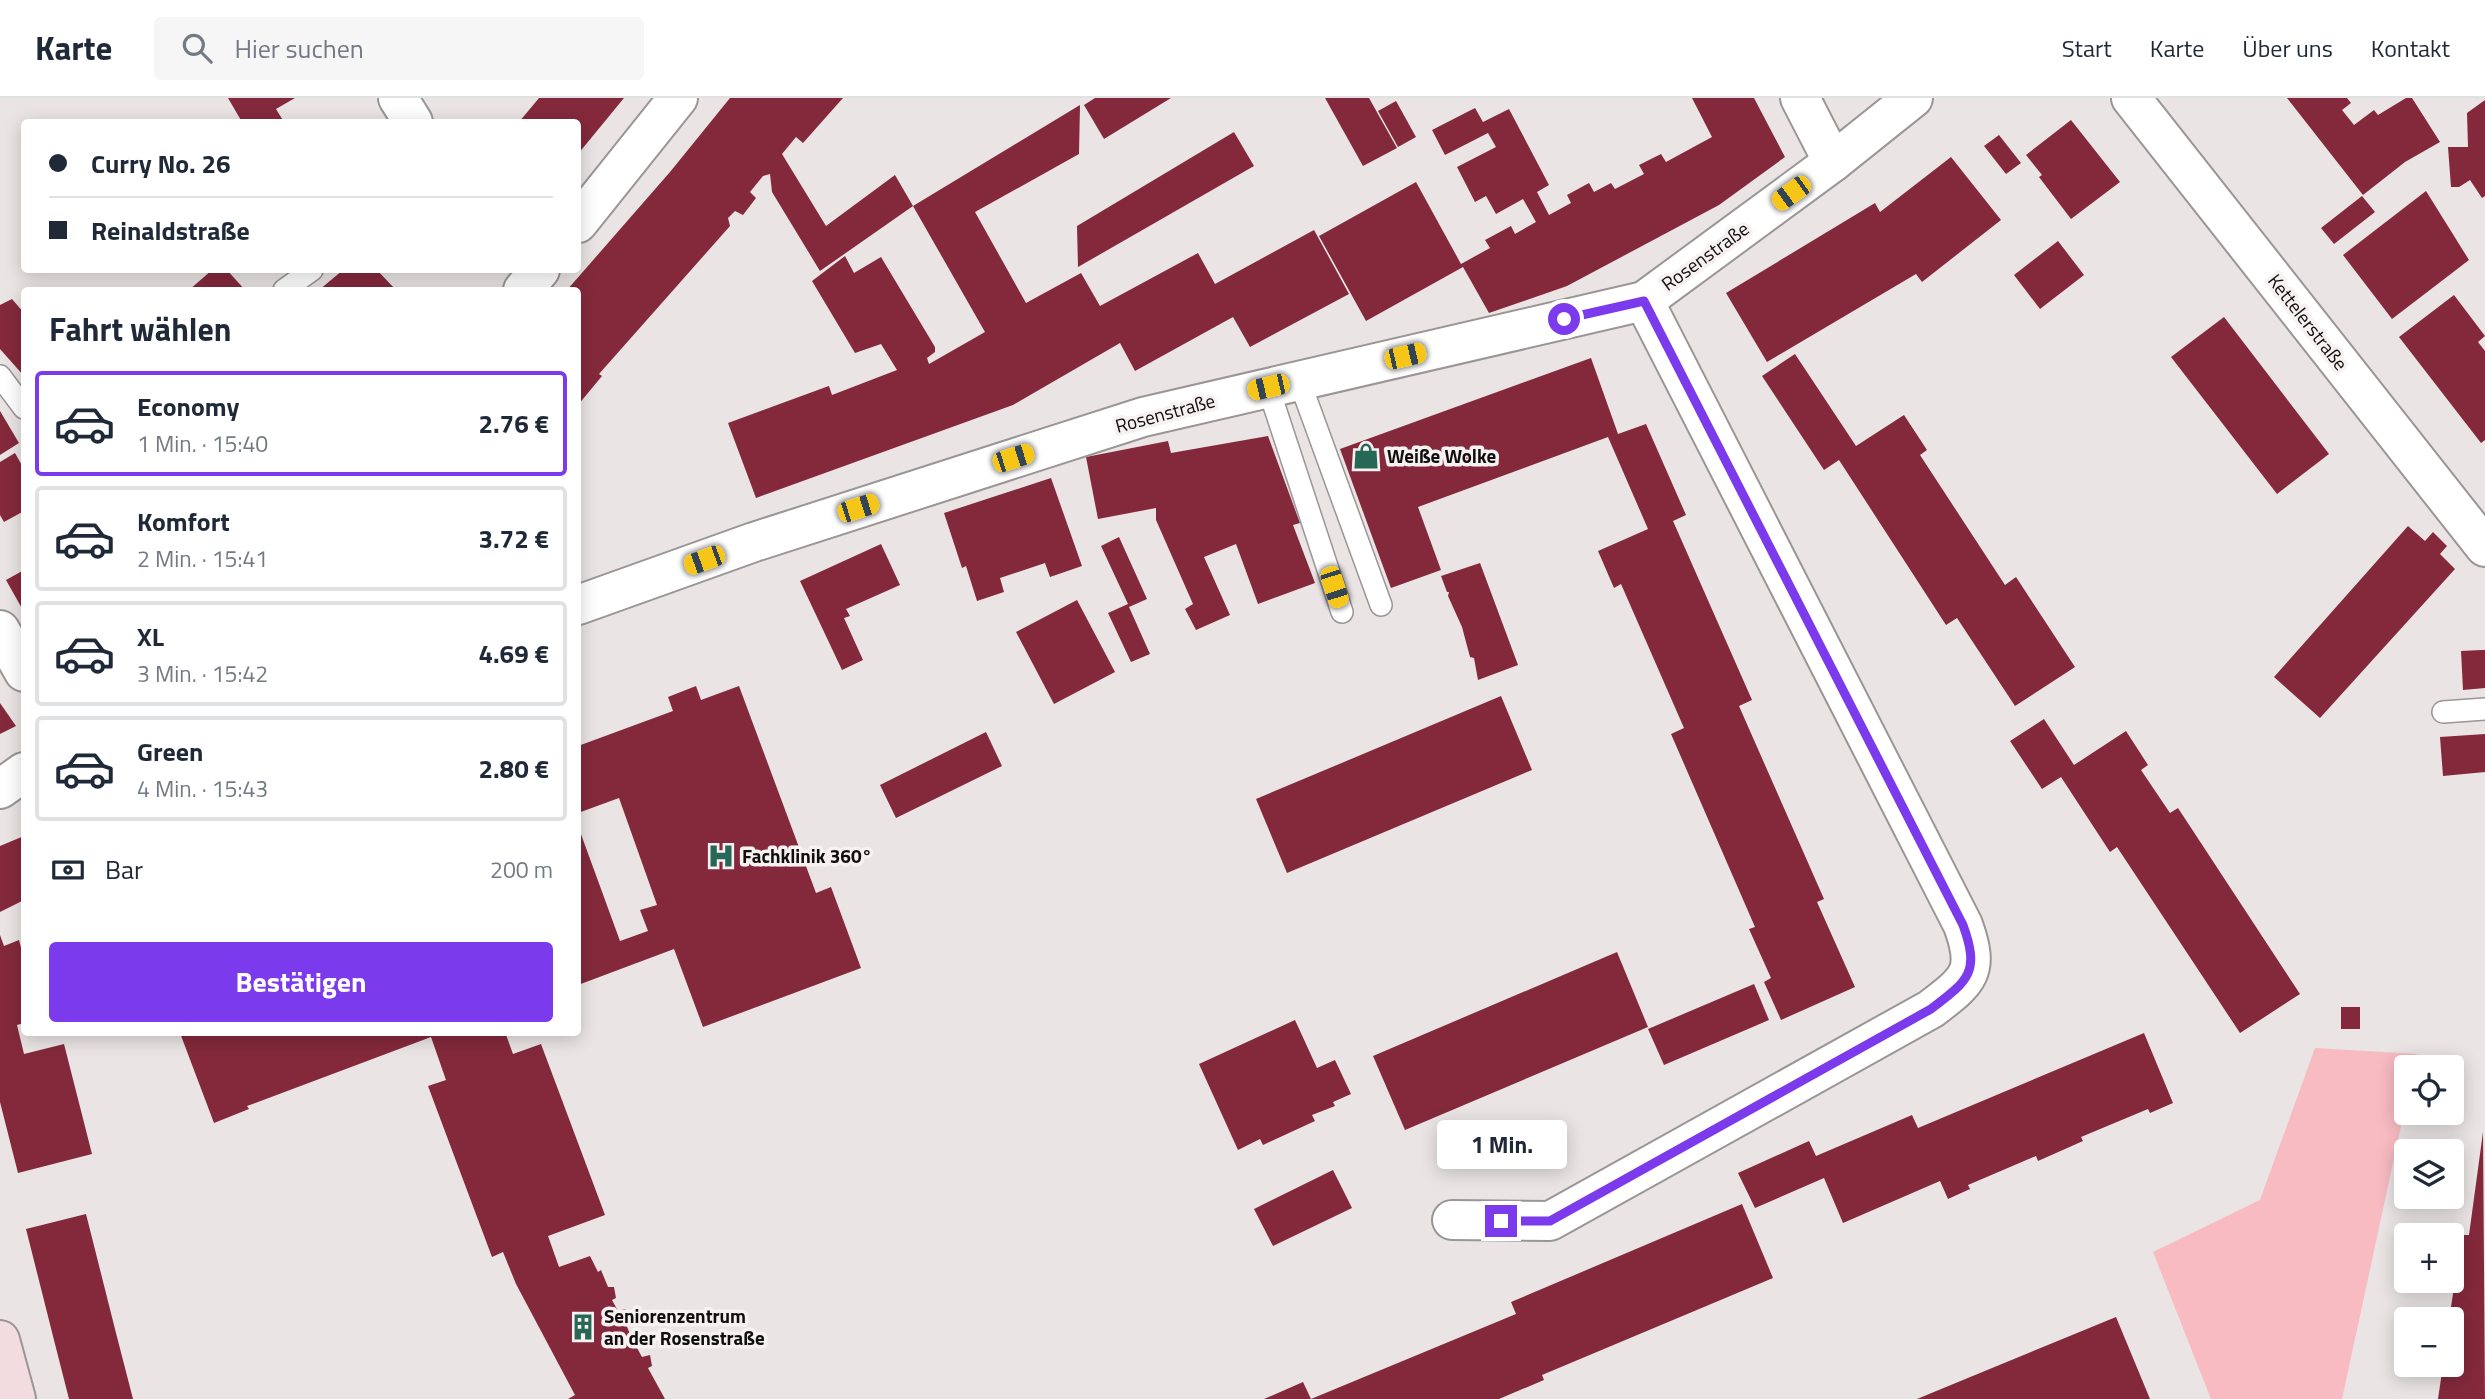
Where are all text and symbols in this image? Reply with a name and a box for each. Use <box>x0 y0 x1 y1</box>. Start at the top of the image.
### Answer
search box <box>154 17 644 80</box>
text: Karte <box>35 23 112 73</box>
icon: search <box>178 29 216 67</box>
text: Hier suchen <box>234 29 364 68</box>
text: Start <box>2062 30 2112 66</box>
text: Karte <box>2150 30 2204 66</box>
text: Über uns <box>2242 30 2333 66</box>
text: Kontakt <box>2371 30 2450 66</box>
text: Curry No. 26 <box>91 144 231 183</box>
car <box>1768 172 1815 214</box>
text: Reinaldstraße <box>91 211 250 250</box>
street label: Rosenstraße <box>1655 214 1755 297</box>
street label: Kettelerstraße <box>2261 267 2355 376</box>
route start <box>1548 303 1580 335</box>
text: Fahrt wählen <box>49 305 232 353</box>
car <box>1383 341 1428 371</box>
car <box>1246 372 1291 402</box>
street label: Rosenstraße <box>1112 385 1218 440</box>
text: Economy <box>137 387 239 426</box>
icon: car <box>53 392 116 455</box>
text: 2.76 € <box>478 404 549 443</box>
text: 1 Min. · 15:40 <box>137 426 268 461</box>
shop icon: Weiße Wolke <box>1351 441 1381 471</box>
place label: Weiße Wolke <box>1387 441 1497 470</box>
car <box>990 442 1037 474</box>
car <box>835 492 882 524</box>
text: Komfort <box>137 502 230 541</box>
icon: car <box>53 507 116 570</box>
text: 3.72 € <box>478 519 549 558</box>
text: 2 Min. · 15:41 <box>137 541 268 576</box>
car <box>681 543 728 577</box>
car <box>1318 564 1351 610</box>
text: XL <box>137 617 164 656</box>
icon: car <box>53 622 116 685</box>
text: 4.69 € <box>478 634 549 673</box>
text: 3 Min. · 15:42 <box>137 656 268 691</box>
text: Green <box>137 732 203 771</box>
icon: car <box>53 737 116 800</box>
text: 2.80 € <box>478 749 549 788</box>
text: 4 Min. · 15:43 <box>137 771 268 806</box>
hospital icon: Fachklinik 360° <box>706 841 736 871</box>
place label: Fachklinik 360° <box>742 841 872 870</box>
text: Bar <box>105 850 143 889</box>
icon: cash <box>49 851 87 889</box>
text: 200 m <box>490 852 553 887</box>
button: Bestätigen <box>49 942 553 1022</box>
map controls <box>2394 1055 2464 1377</box>
button: locate <box>2394 1055 2464 1125</box>
callout: 1 Min. <box>1436 1119 1566 1168</box>
text: 1 Min. <box>1471 1127 1533 1162</box>
button: layers <box>2394 1139 2464 1209</box>
route end <box>1485 1205 1517 1237</box>
button: + <box>2394 1223 2464 1293</box>
place label: Seniorenzentrum an der Rosenstraße <box>604 1301 765 1352</box>
button: − <box>2394 1307 2464 1377</box>
building icon: Seniorenzentrum an der Rosenstraße <box>568 1312 598 1342</box>

